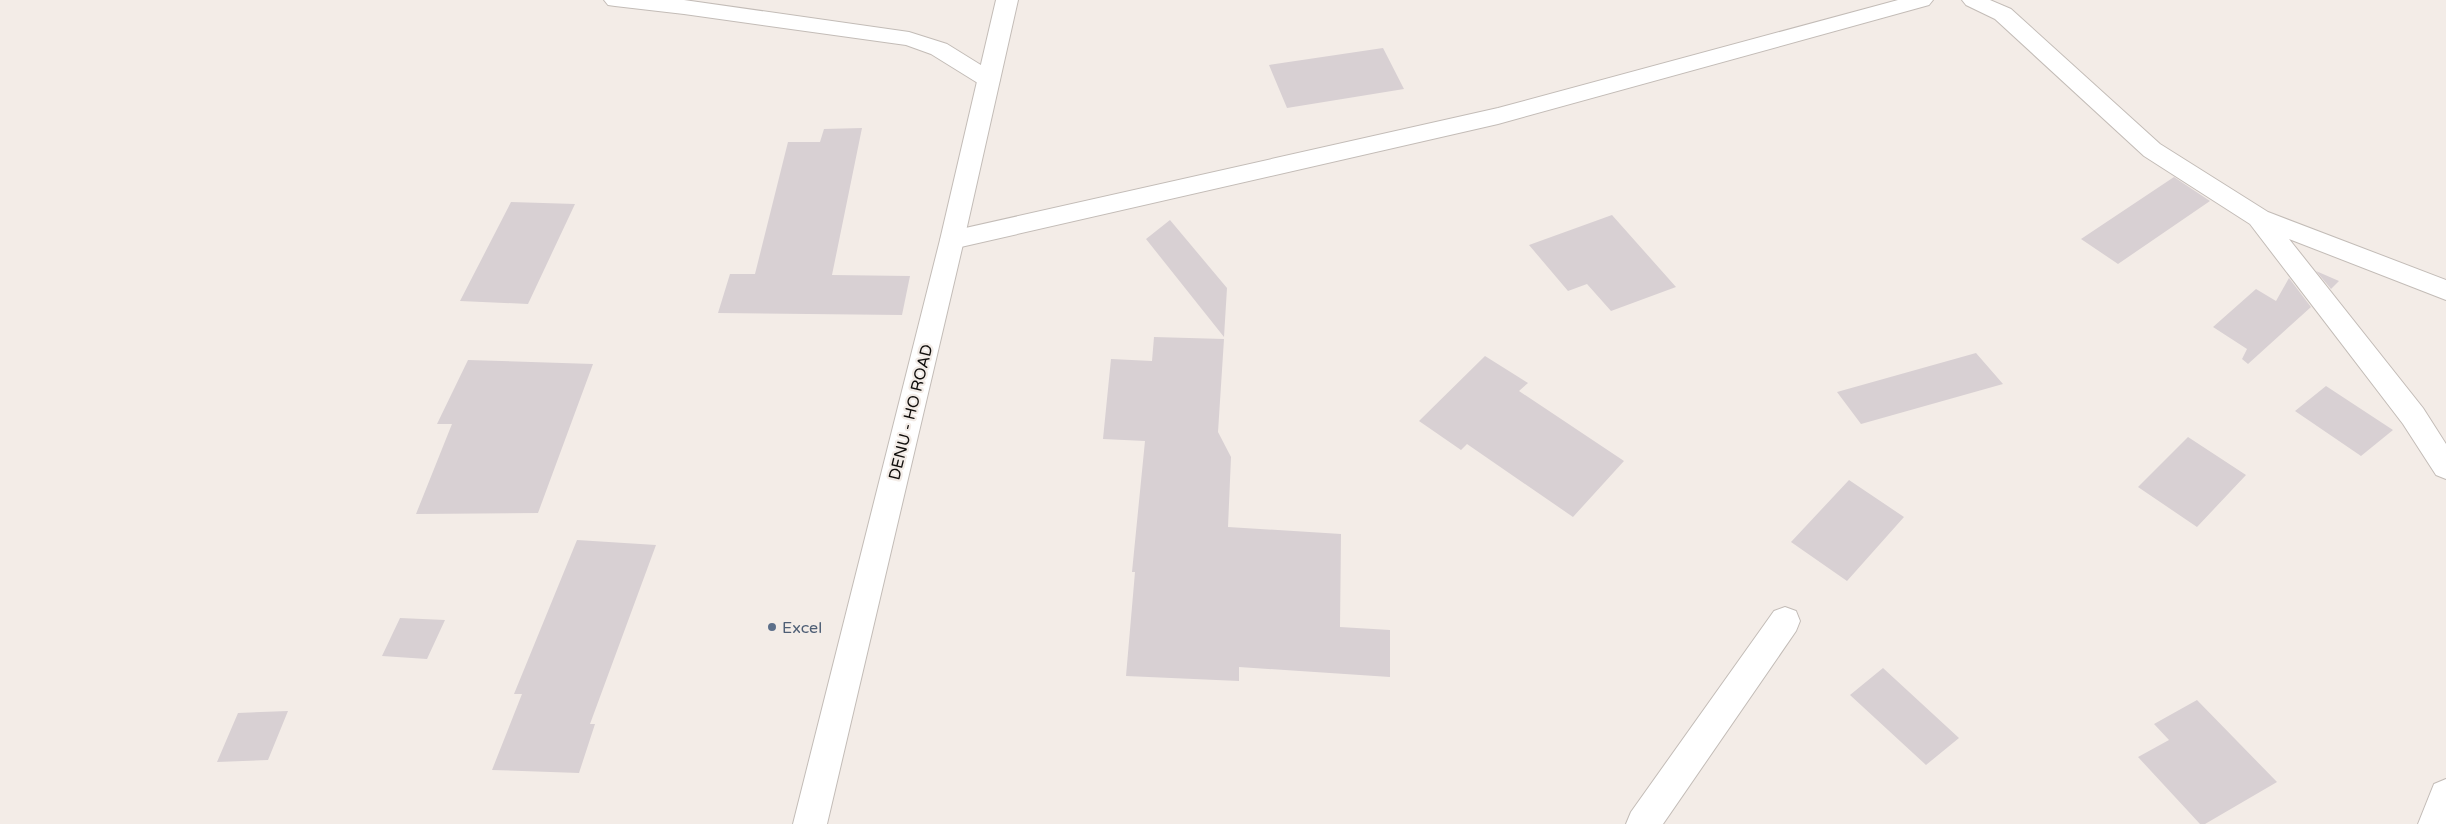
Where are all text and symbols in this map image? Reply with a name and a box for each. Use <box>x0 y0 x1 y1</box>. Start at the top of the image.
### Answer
street label: DENU - HO ROAD <box>884 342 938 482</box>
place label: Excel <box>782 618 822 638</box>
marker: Excel <box>766 621 778 633</box>

